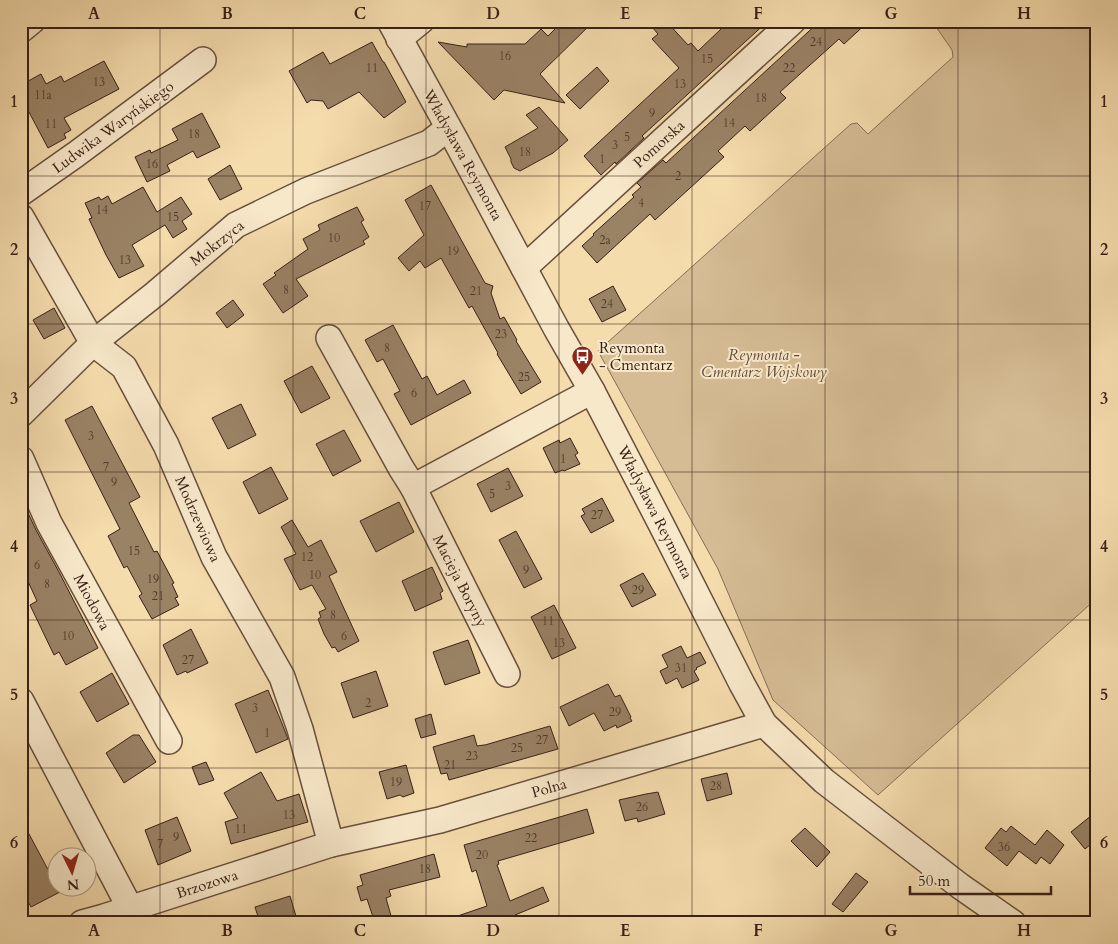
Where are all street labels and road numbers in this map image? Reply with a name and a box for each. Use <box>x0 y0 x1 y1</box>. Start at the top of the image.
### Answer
street label: Ludwika Waryńskiego <box>48 76 178 178</box>
street label: Władysława Reymonta <box>418 85 508 225</box>
street label: Pomorska <box>629 115 689 172</box>
street label: Mokrzyca <box>186 215 249 270</box>
street label: Władysława Reymonta <box>612 441 698 582</box>
street label: Modrzewiowa <box>170 473 226 566</box>
street label: Macieja Boryny <box>428 531 492 631</box>
street label: Miodowa <box>69 570 115 634</box>
street label: Polna <box>529 773 569 803</box>
street label: Brzozowa <box>174 864 241 903</box>

